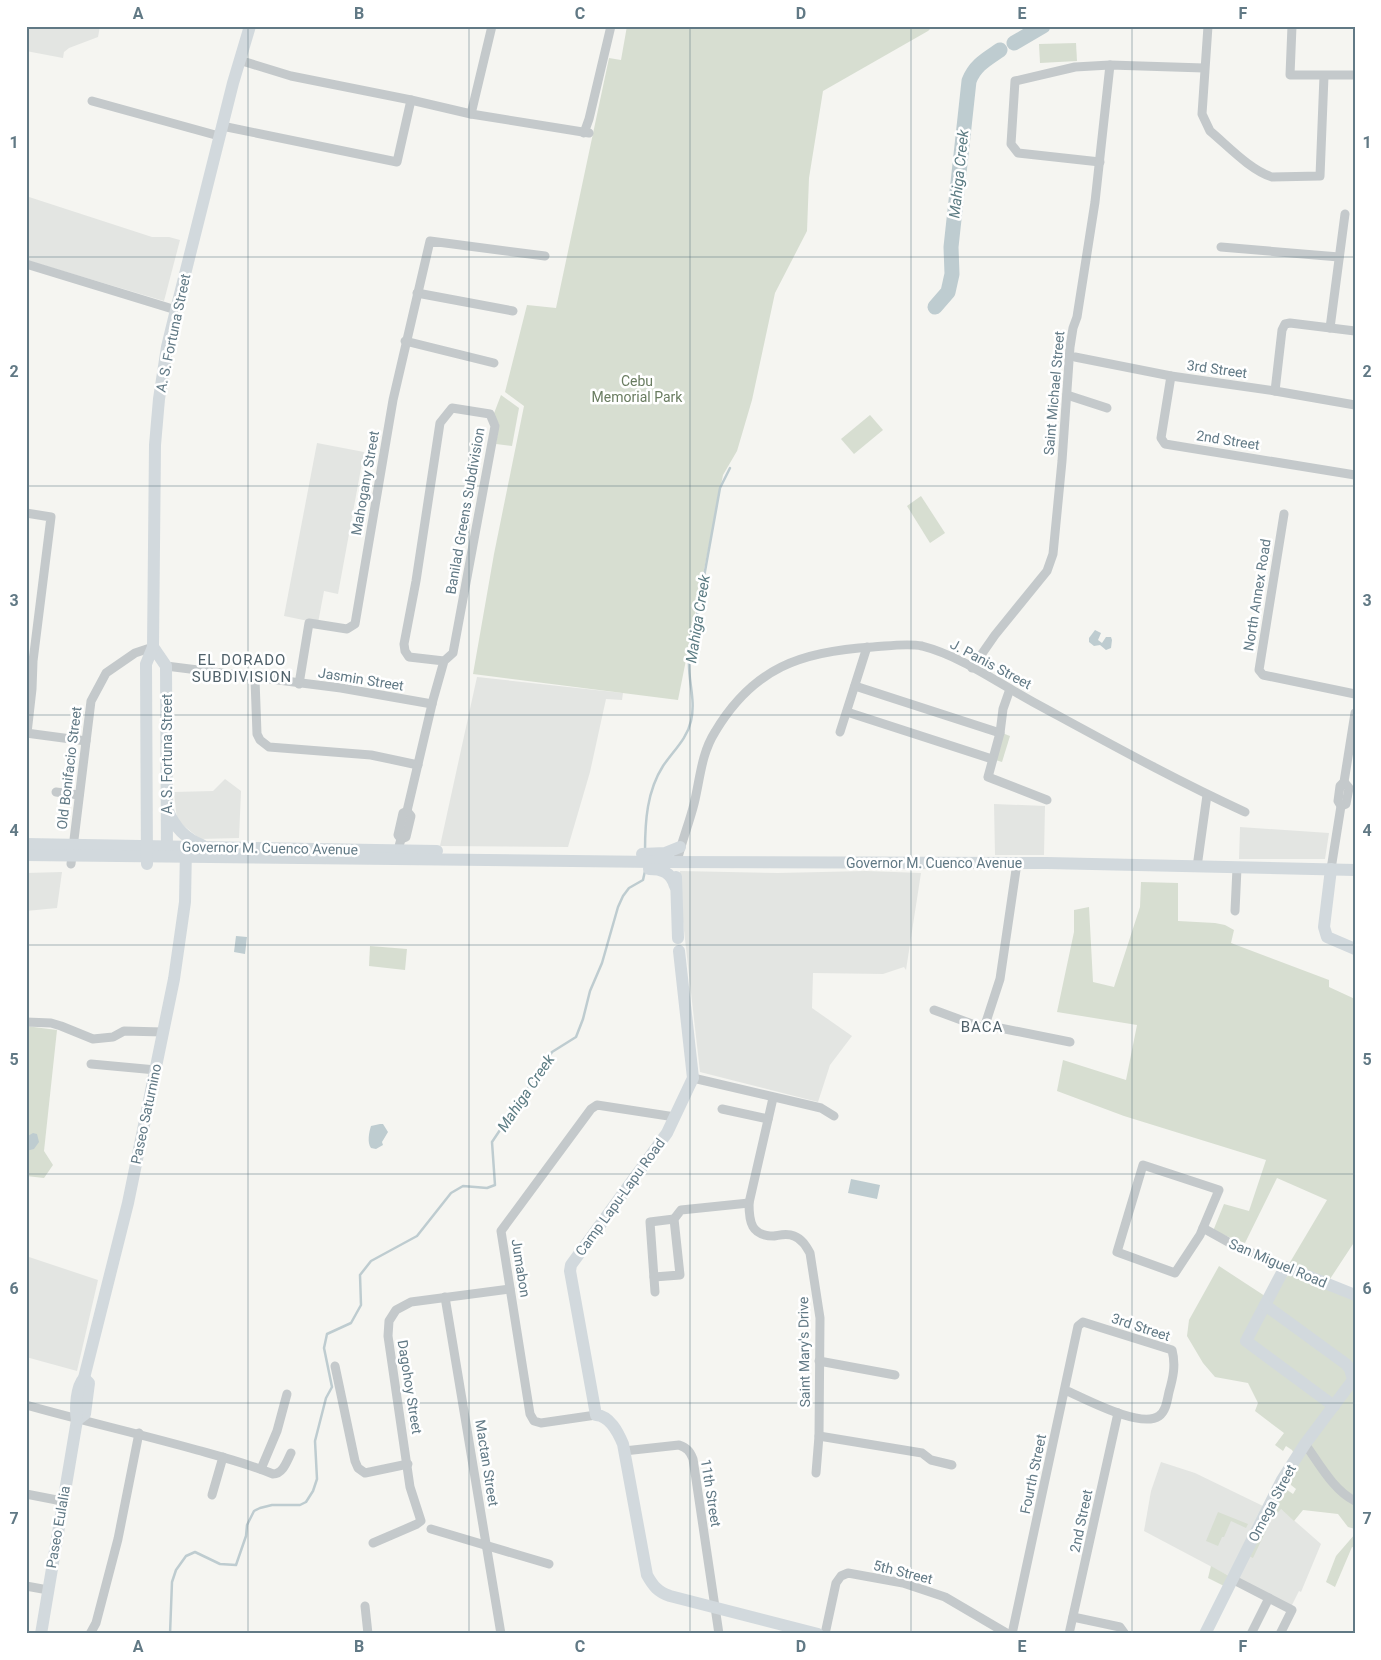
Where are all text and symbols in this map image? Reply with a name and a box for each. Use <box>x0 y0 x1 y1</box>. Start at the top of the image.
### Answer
text: A <box>133 4 144 23</box>
text: B <box>354 4 364 23</box>
text: C <box>575 4 585 23</box>
text: D <box>796 4 806 23</box>
text: E <box>1018 4 1027 23</box>
text: F <box>1239 4 1248 23</box>
water label: Mahiga Creek <box>945 128 973 219</box>
text: 1 <box>9 133 19 152</box>
text: 1 <box>1362 133 1372 152</box>
street label: A. S. Fortuna Street <box>153 272 193 394</box>
street label: Saint Michael Street <box>1041 330 1067 456</box>
street label: 3rd Street <box>1186 357 1249 381</box>
text: 2 <box>9 362 19 381</box>
text: 2 <box>1362 362 1372 381</box>
park label: Cebu Memorial Park <box>592 373 683 405</box>
street label: Banilad Greens Subdivision <box>442 426 488 596</box>
street label: 2nd Street <box>1195 427 1261 453</box>
street label: Mahogany Street <box>348 429 382 536</box>
street label: North Annex Road <box>1240 538 1274 652</box>
water label: Mahiga Creek <box>682 573 714 664</box>
text: 3 <box>9 591 19 610</box>
text: 3 <box>1362 591 1372 610</box>
street label: J. Panis Street <box>947 636 1035 692</box>
district label: EL DORADO SUBDIVISION <box>192 651 292 686</box>
street label: Jasmin Street <box>317 664 405 694</box>
street label: A. S. Fortuna Street <box>159 693 175 814</box>
street label: Old Bonifacio Street <box>54 705 85 830</box>
text: 4 <box>9 821 19 840</box>
text: 4 <box>1362 821 1372 840</box>
street label: Governor M. Cuenco Avenue <box>182 838 358 858</box>
street label: Governor M. Cuenco Avenue <box>846 855 1022 871</box>
district label: BACA <box>961 1018 1003 1036</box>
text: 5 <box>9 1050 19 1069</box>
text: 5 <box>1362 1050 1372 1069</box>
water label: Mahiga Creek <box>494 1051 559 1135</box>
street label: Paseo Saturnino <box>128 1062 164 1166</box>
street label: Camp Lapu-Lapu Road <box>572 1135 668 1259</box>
street label: San Miguel Road <box>1227 1235 1329 1291</box>
street label: Jumabon <box>508 1238 534 1298</box>
text: 6 <box>9 1279 19 1298</box>
text: 6 <box>1362 1279 1372 1298</box>
street label: Saint Mary's Drive <box>795 1297 813 1407</box>
street label: 3rd Street <box>1110 1310 1173 1344</box>
street label: Dagohoy Street <box>395 1339 425 1436</box>
street label: Mactan Street <box>472 1419 502 1508</box>
street label: Fourth Street <box>1017 1432 1049 1515</box>
street label: 11th Street <box>698 1458 724 1528</box>
street label: Omega Street <box>1245 1461 1299 1544</box>
street label: Paseo Eulalia <box>43 1485 73 1569</box>
street label: 2nd Street <box>1067 1488 1096 1554</box>
text: 7 <box>9 1509 19 1528</box>
text: 7 <box>1362 1509 1372 1528</box>
street label: 5th Street <box>872 1557 935 1587</box>
text: A <box>133 1637 144 1656</box>
text: B <box>354 1637 364 1656</box>
text: C <box>575 1637 585 1656</box>
text: D <box>796 1637 806 1656</box>
text: E <box>1018 1637 1027 1656</box>
text: F <box>1239 1637 1248 1656</box>

